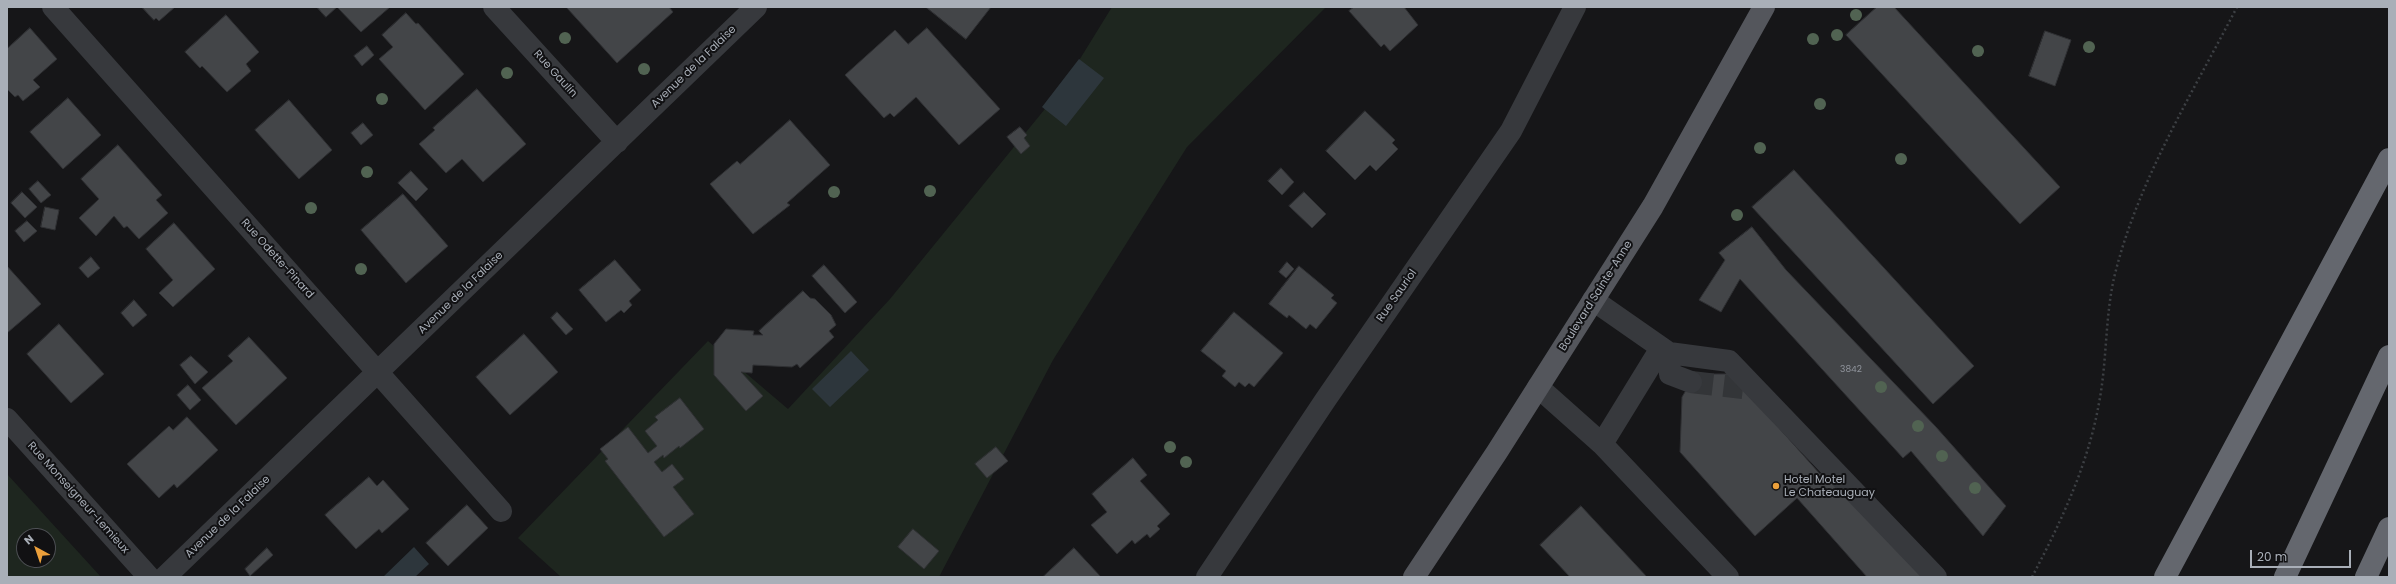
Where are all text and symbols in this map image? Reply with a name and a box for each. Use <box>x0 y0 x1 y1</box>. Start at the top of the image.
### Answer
street label: Avenue de la Falaise <box>649 23 739 111</box>
street label: Rue Gaulin <box>530 48 580 100</box>
street label: Rue Odette-Pinard <box>238 217 316 301</box>
street label: Boulevard Sainte-Anne <box>1557 239 1635 353</box>
street label: Avenue de la Falaise <box>416 249 506 337</box>
street label: Rue Sauriol <box>1374 267 1420 325</box>
house number: 3842 <box>1840 365 1862 375</box>
street label: Rue Monseigneur-Lemieux <box>24 440 132 556</box>
street label: Avenue de la Falaise <box>183 473 273 561</box>
place label: Hotel Motel Le Chateauguay <box>1784 473 1875 499</box>
marker: Hotel Motel Le Chateauguay <box>1771 481 1781 491</box>
north arrow <box>16 528 56 568</box>
text: N <box>21 531 37 548</box>
scale bar <box>2252 542 2353 568</box>
text: 20 m <box>2257 548 2287 565</box>

